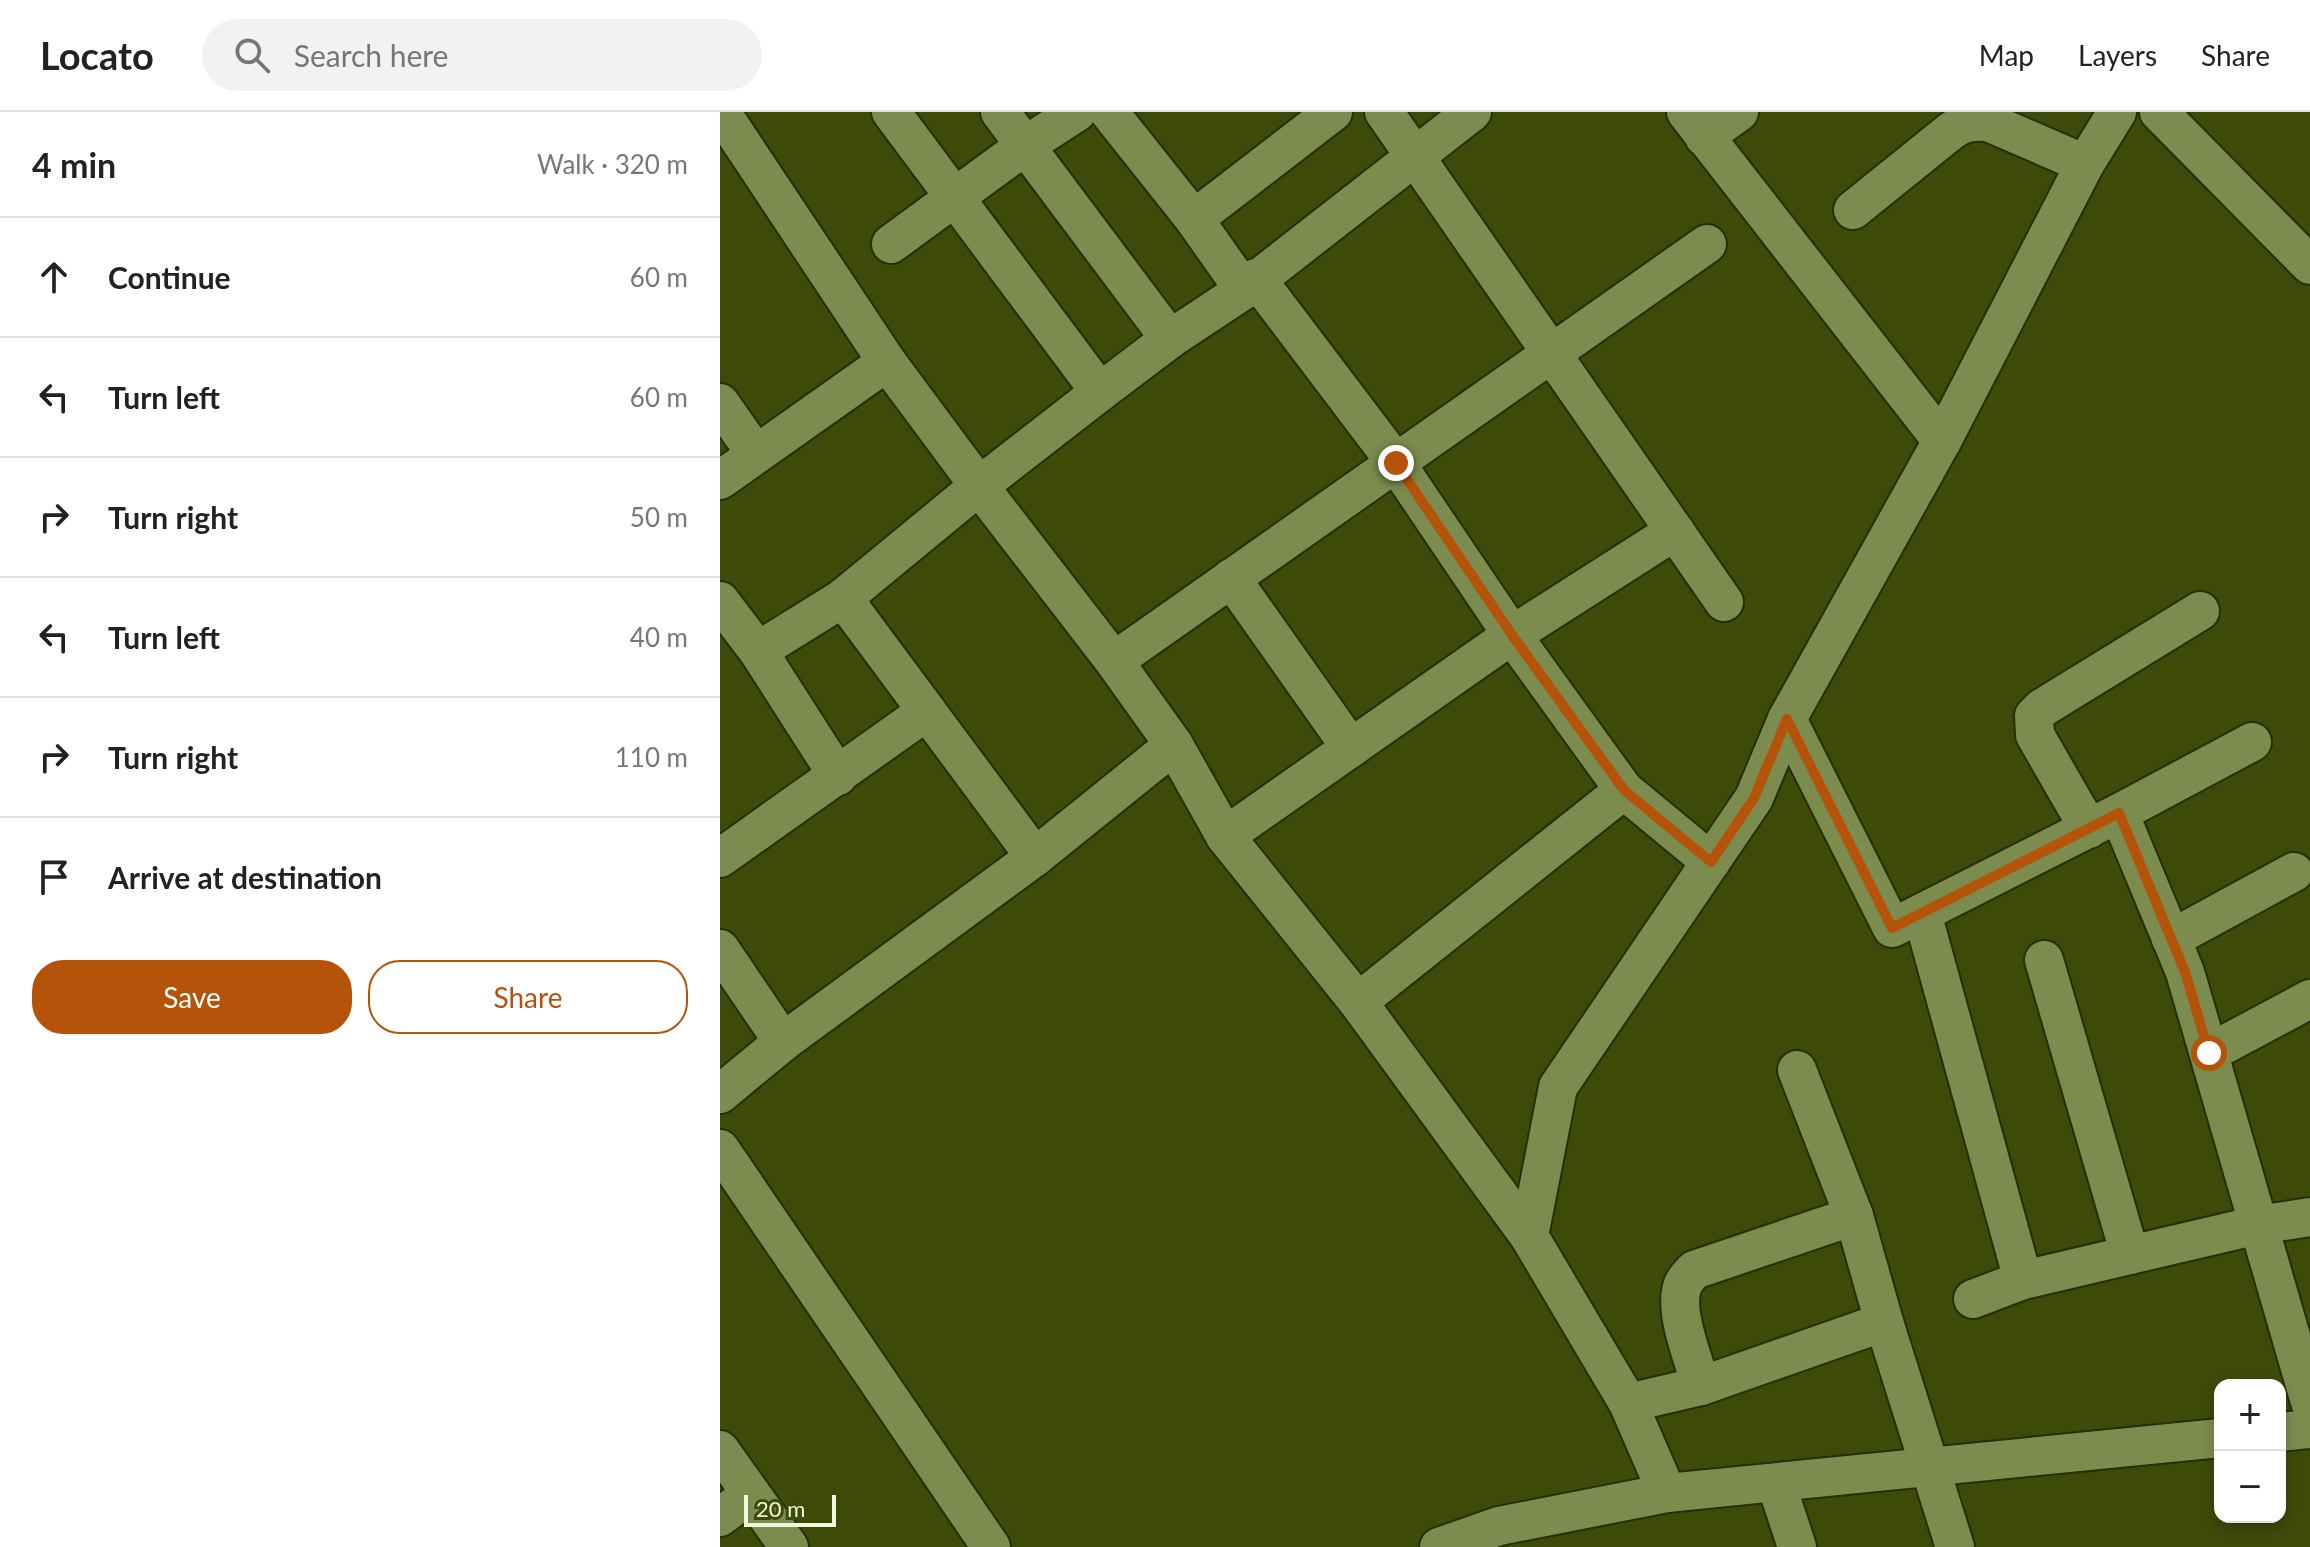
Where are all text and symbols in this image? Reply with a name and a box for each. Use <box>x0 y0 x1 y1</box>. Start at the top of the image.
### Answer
search box <box>202 19 762 91</box>
text: Locato <box>40 32 154 78</box>
icon: search <box>230 33 274 77</box>
text: Search here <box>294 37 448 73</box>
text: Map <box>1979 38 2034 72</box>
text: Layers <box>2078 38 2157 72</box>
text: Share <box>2201 38 2270 72</box>
text: 4 min <box>32 144 116 185</box>
text: Walk · 320 m <box>537 148 688 180</box>
icon: ahead <box>32 255 76 299</box>
text: Continue <box>108 259 231 295</box>
text: 60 m <box>630 261 688 293</box>
icon: left <box>32 375 76 419</box>
text: Turn left <box>108 379 220 415</box>
text: 60 m <box>630 381 688 413</box>
route end <box>1378 445 1414 481</box>
icon: right <box>32 495 76 539</box>
text: Turn right <box>108 499 238 535</box>
text: 50 m <box>630 501 688 533</box>
icon: left <box>32 615 76 659</box>
text: Turn left <box>108 619 220 655</box>
text: 40 m <box>630 621 688 653</box>
icon: right <box>32 735 76 779</box>
text: Turn right <box>108 739 238 775</box>
text: 110 m <box>615 741 688 773</box>
icon: arrive <box>32 855 76 899</box>
text: Arrive at destination <box>108 859 382 895</box>
button: Save <box>32 960 352 1034</box>
button: Share <box>368 960 688 1034</box>
route start <box>2191 1035 2227 1071</box>
map controls <box>2214 1379 2286 1523</box>
button: + <box>2214 1379 2286 1451</box>
button: − <box>2214 1451 2286 1523</box>
scale bar <box>744 1491 836 1527</box>
text: 20 m <box>756 1495 805 1522</box>

